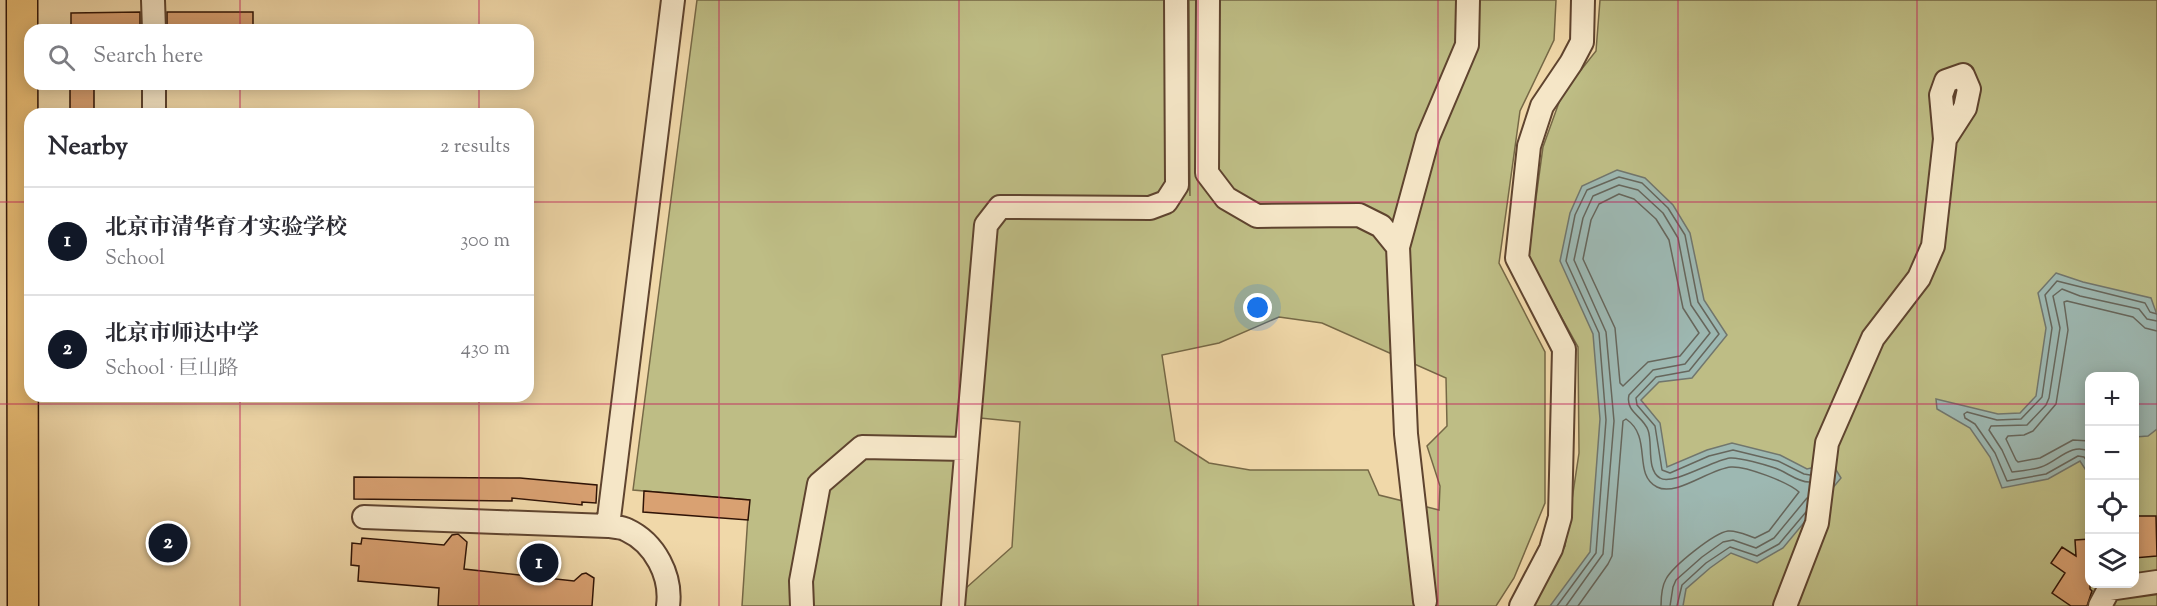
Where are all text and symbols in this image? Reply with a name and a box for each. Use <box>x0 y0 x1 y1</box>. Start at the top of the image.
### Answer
search box <box>24 24 534 90</box>
icon: search <box>45 41 78 74</box>
text: Search here <box>93 41 203 73</box>
text: Nearby <box>48 129 128 166</box>
text: 2 results <box>440 133 510 162</box>
text: 北京市清华育才实验学校 <box>105 213 347 245</box>
text: 1 <box>64 227 71 256</box>
text: 300 m <box>460 227 510 256</box>
text: School <box>105 245 165 274</box>
your location <box>1243 293 1272 322</box>
text: 北京市师达中学 <box>105 319 259 351</box>
text: 2 <box>63 335 72 364</box>
text: 430 m <box>461 335 510 364</box>
text: School · 巨山路 <box>105 355 238 384</box>
map controls <box>2085 372 2139 588</box>
button: + <box>2085 372 2139 426</box>
button: − <box>2085 426 2139 480</box>
button: locate <box>2085 480 2139 534</box>
pin: 2 <box>148 520 188 566</box>
button: layers <box>2085 534 2139 588</box>
pin: 1 <box>520 540 558 586</box>

